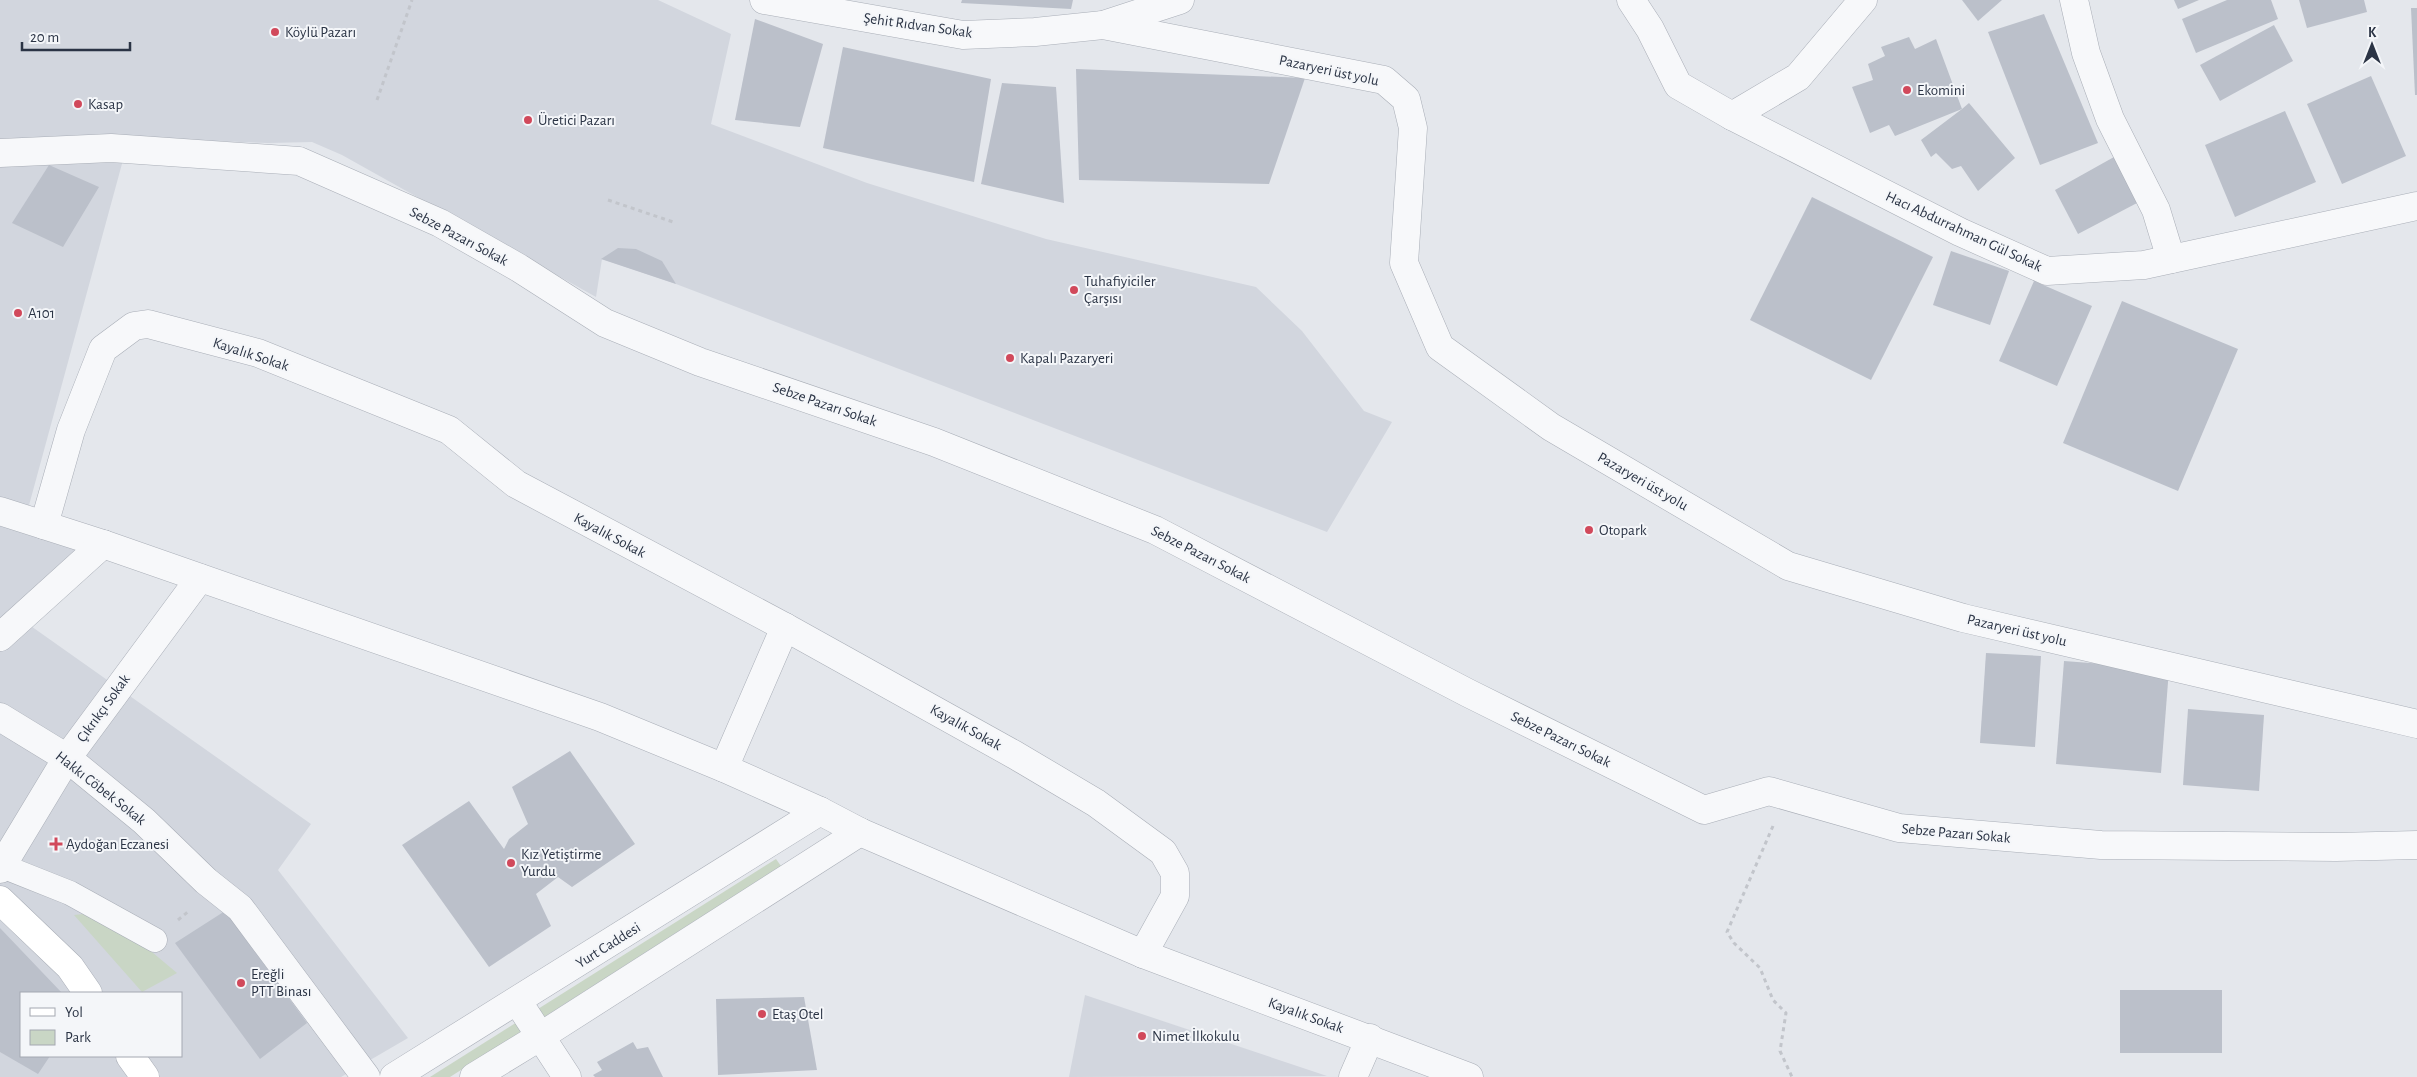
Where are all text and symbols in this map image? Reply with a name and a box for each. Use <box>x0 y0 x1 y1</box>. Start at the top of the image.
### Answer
street label: Şehit Rıdvan Sokak <box>863 10 973 41</box>
scale bar <box>22 20 130 52</box>
north arrow <box>2347 20 2397 70</box>
place label: Köylü Pazarı <box>285 25 356 40</box>
marker: Köylü Pazarı <box>269 26 281 38</box>
text: K <box>2368 26 2377 40</box>
text: 20 m <box>30 30 59 45</box>
street label: Pazaryeri üst yolu <box>1278 53 1381 88</box>
place label: Ekomini <box>1917 83 1965 98</box>
marker: Ekomini <box>1901 84 1913 96</box>
place label: Kasap <box>88 97 123 112</box>
marker: Kasap <box>72 98 84 110</box>
place label: Üretici Pazarı <box>538 111 615 128</box>
marker: Üretici Pazarı <box>522 114 534 126</box>
street label: Hacı Abdurrahman Gül Sokak <box>1883 189 2044 274</box>
street label: Sebze Pazarı Sokak <box>407 204 511 269</box>
place label: Tuhafiyiciler Çarşısı <box>1084 274 1156 306</box>
marker: Tuhafiyiciler Çarşısı <box>1068 284 1080 296</box>
place label: A101 <box>28 306 55 321</box>
marker: A101 <box>12 307 24 319</box>
street label: Kayalık Sokak <box>211 335 291 374</box>
place label: Kapalı Pazaryeri <box>1020 351 1113 366</box>
marker: Kapalı Pazaryeri <box>1004 352 1016 364</box>
street label: Sebze Pazarı Sokak <box>771 380 879 429</box>
street label: Pazaryeri üst yolu <box>1595 449 1691 514</box>
street label: Kayalık Sokak <box>571 510 648 561</box>
street label: Sebze Pazarı Sokak <box>1149 523 1253 586</box>
place label: Otopark <box>1599 523 1647 538</box>
marker: Otopark <box>1583 524 1595 536</box>
street label: Pazaryeri üst yolu <box>1966 612 2068 649</box>
street label: Çıkrıkçı Sokak <box>74 672 133 745</box>
street label: Kayalık Sokak <box>928 702 1004 753</box>
street label: Sebze Pazarı Sokak <box>1508 709 1613 770</box>
street label: Hakkı Cöbek Sokak <box>53 749 149 828</box>
street label: Sebze Pazarı Sokak <box>1901 821 2011 846</box>
place label: Aydoğan Eczanesi <box>66 837 169 852</box>
marker: Aydoğan Eczanesi <box>50 838 62 850</box>
place label: Kız Yetiştirme Yurdu <box>521 847 602 879</box>
marker: Kız Yetiştirme Yurdu <box>505 857 517 869</box>
street label: Yurt Caddesi <box>573 920 643 971</box>
place label: Ereğli PTT Binası <box>251 967 312 999</box>
marker: Ereğli PTT Binası <box>235 977 247 989</box>
legend <box>20 992 182 1057</box>
street label: Kayalık Sokak <box>1266 995 1346 1036</box>
text: Yol <box>65 1005 83 1020</box>
place label: Etaş Otel <box>772 1007 823 1022</box>
marker: Etaş Otel <box>756 1008 768 1020</box>
place label: Nimet İlkokulu <box>1152 1027 1240 1044</box>
text: Park <box>65 1030 91 1045</box>
marker: Nimet İlkokulu <box>1136 1030 1148 1042</box>

